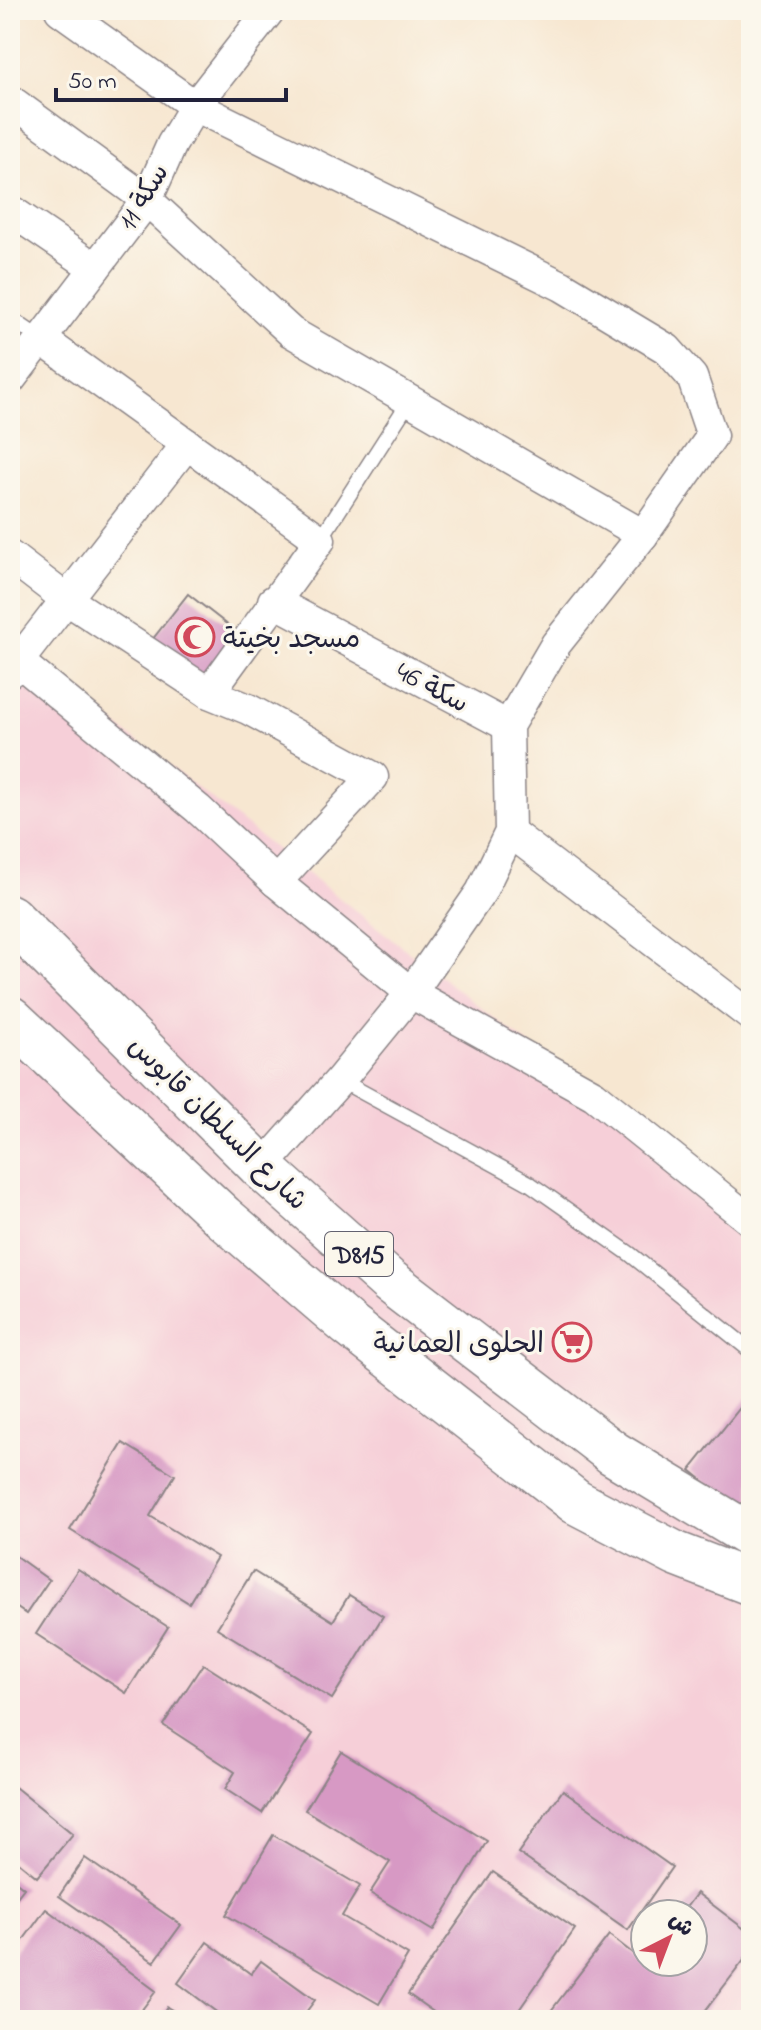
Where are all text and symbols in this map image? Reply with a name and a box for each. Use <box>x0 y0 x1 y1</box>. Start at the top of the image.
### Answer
scale bar <box>56 52 286 102</box>
text: 50 m <box>68 65 117 100</box>
street label: سكة 11 <box>109 157 181 239</box>
mosque icon: مسجد بخيتة <box>174 616 216 658</box>
place label: مسجد بخيتة <box>223 620 360 661</box>
street label: سكة 46 <box>387 653 475 725</box>
street label: شارع السلطان قابوس <box>117 1028 316 1221</box>
road number: D815 <box>325 1232 393 1276</box>
supermarket icon: الحلوى العمانية <box>551 1321 593 1363</box>
place label: الحلوى العمانية <box>373 1325 544 1366</box>
north arrow <box>629 1898 709 1978</box>
text: ش <box>661 1905 700 1945</box>

